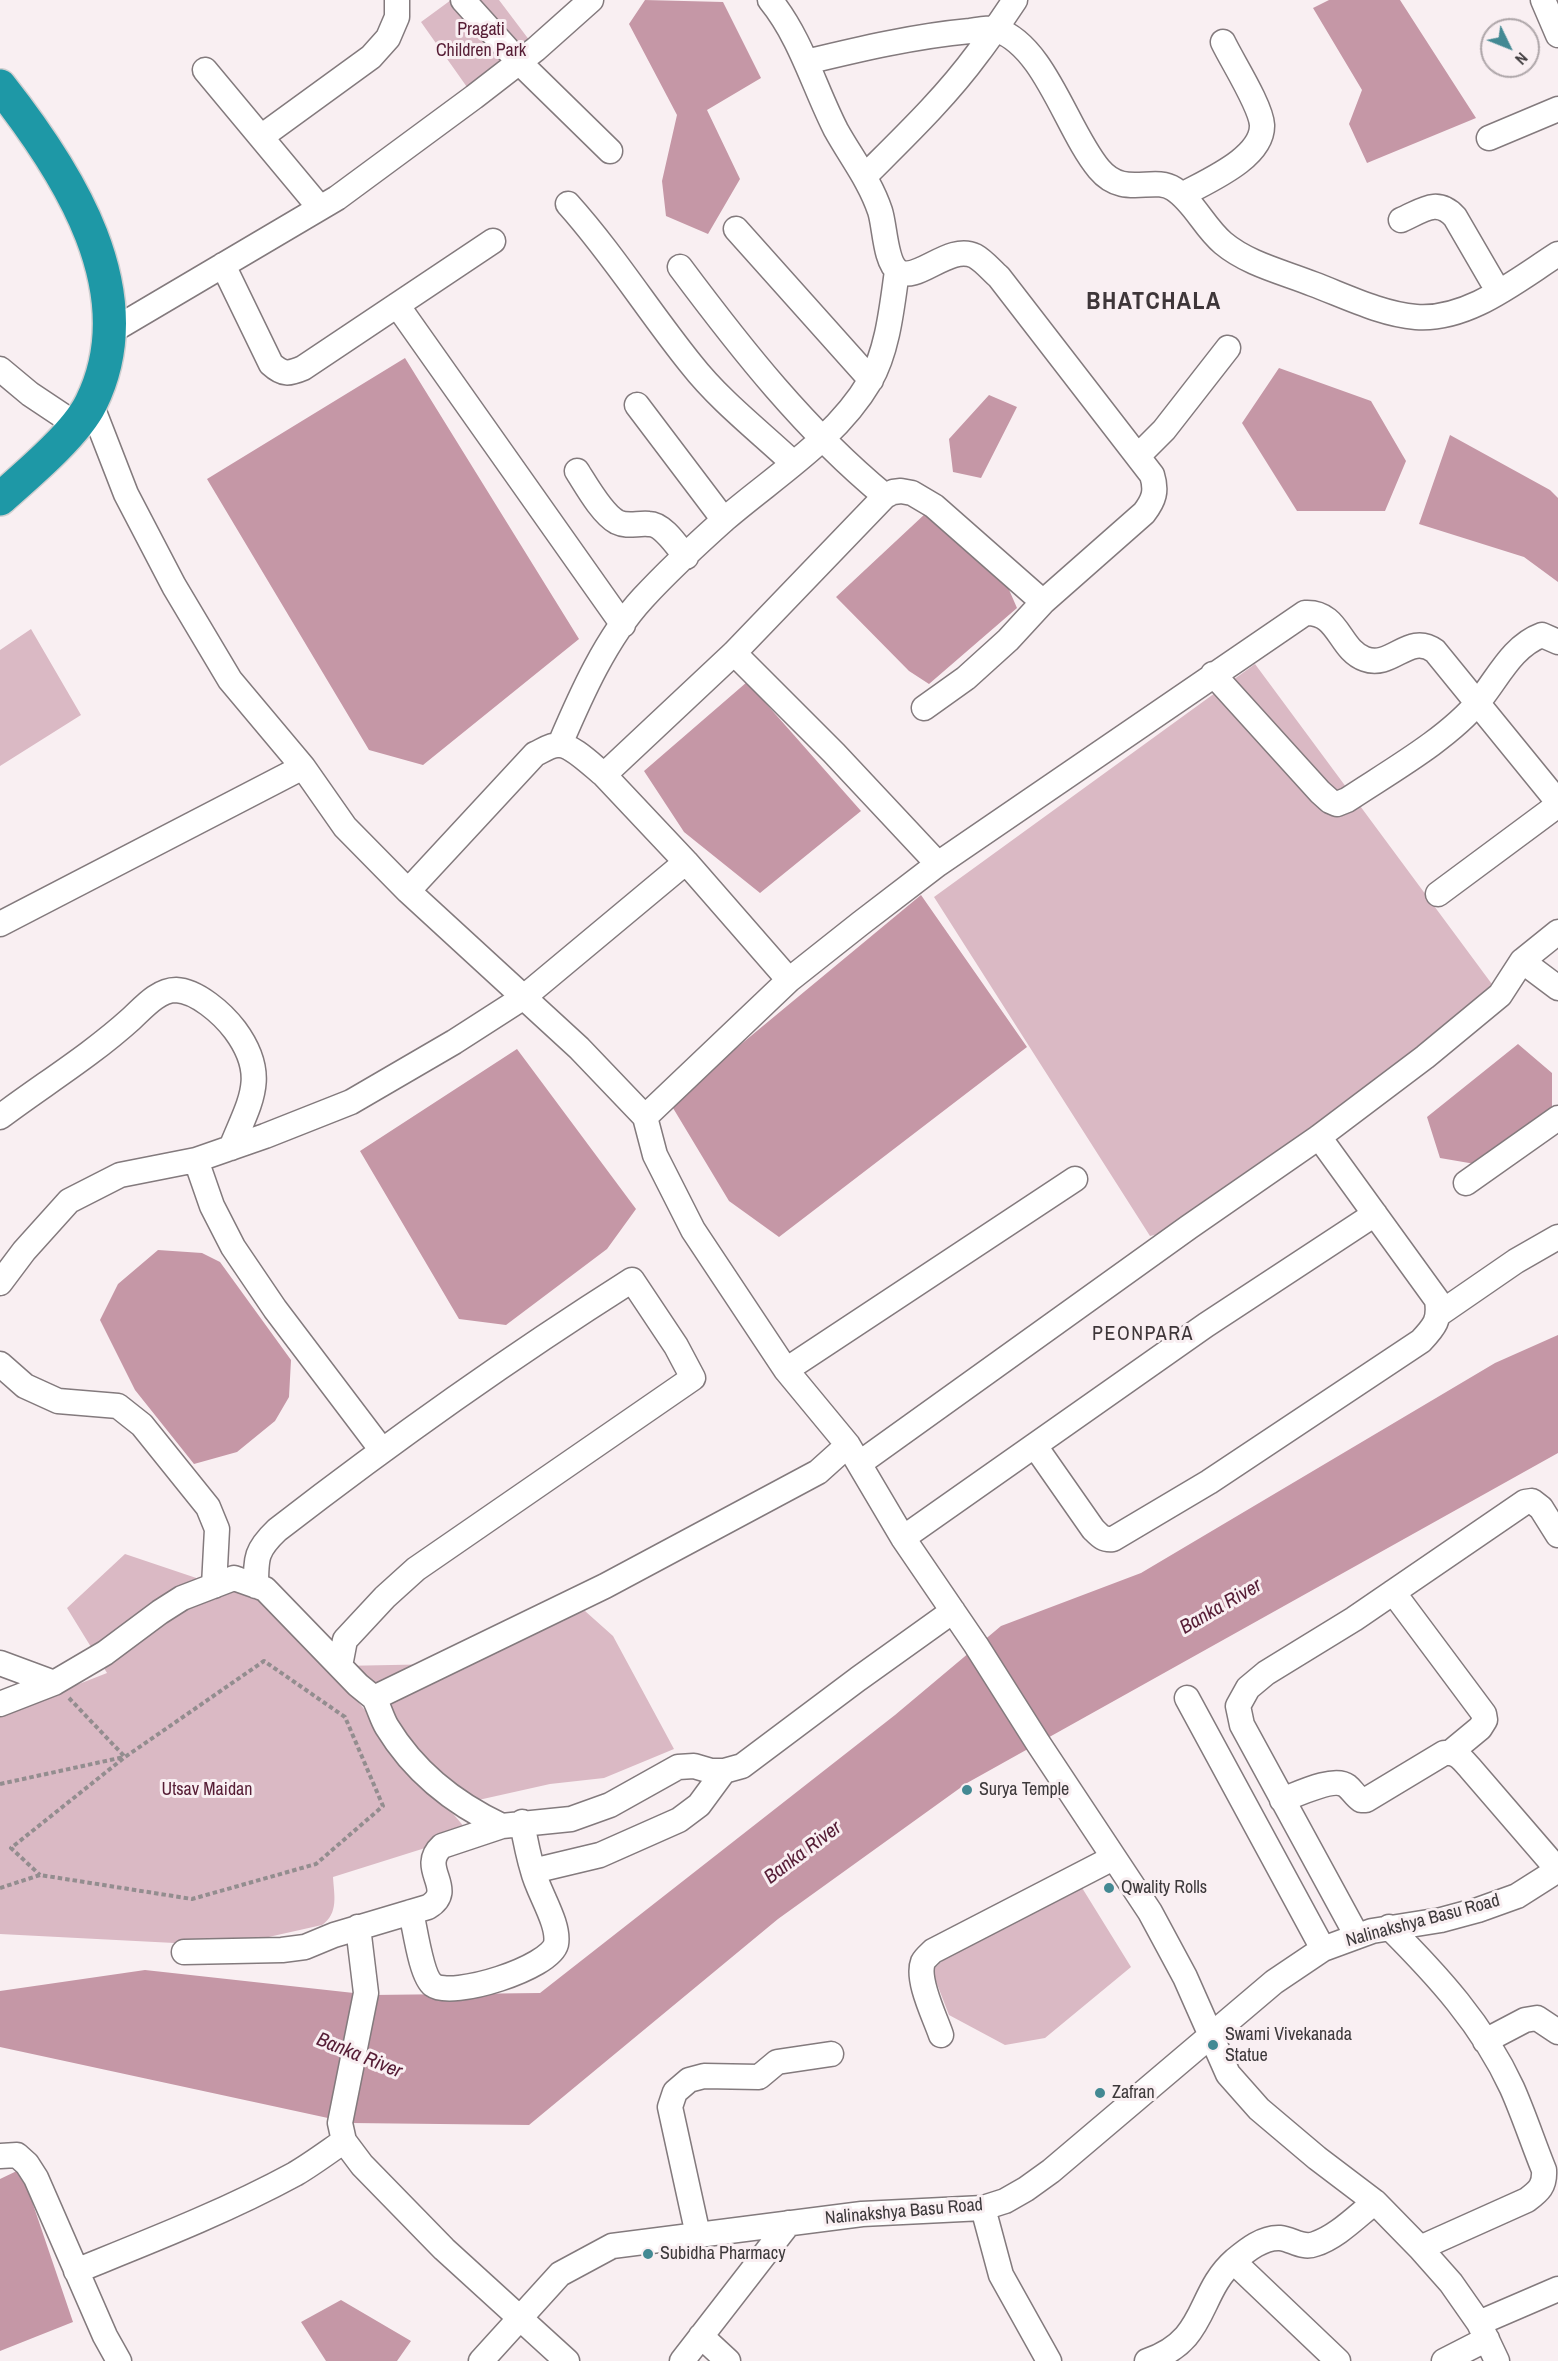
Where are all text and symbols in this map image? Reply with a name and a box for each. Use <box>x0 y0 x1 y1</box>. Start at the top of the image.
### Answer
north arrow <box>1480 18 1540 78</box>
park label: Pragati Children Park <box>436 19 526 62</box>
text: N <box>1510 48 1533 70</box>
district label: BHATCHALA <box>1086 289 1222 317</box>
district label: PEONPARA <box>1092 1323 1194 1347</box>
water label: Banka River <box>1176 1574 1266 1640</box>
park label: Utsav Maidan <box>161 1779 253 1801</box>
place label: Surya Temple <box>979 1779 1069 1801</box>
marker: Surya Temple <box>960 1783 974 1797</box>
water label: Banka River <box>760 1816 846 1890</box>
place label: Qwality Rolls <box>1121 1877 1207 1899</box>
marker: Qwality Rolls <box>1102 1881 1116 1895</box>
street label: Nalinakshya Basu Road <box>1344 1890 1502 1952</box>
place label: Swami Vivekanada Statue <box>1225 2024 1352 2066</box>
water label: Banka River <box>313 2028 405 2084</box>
marker: Swami Vivekanada Statue <box>1206 2038 1220 2052</box>
place label: Zafran <box>1112 2082 1155 2104</box>
marker: Zafran <box>1093 2086 1107 2100</box>
street label: Nalinakshya Basu Road <box>824 2194 984 2230</box>
place label: Subidha Pharmacy <box>660 2243 786 2265</box>
marker: Subidha Pharmacy <box>641 2247 655 2261</box>

